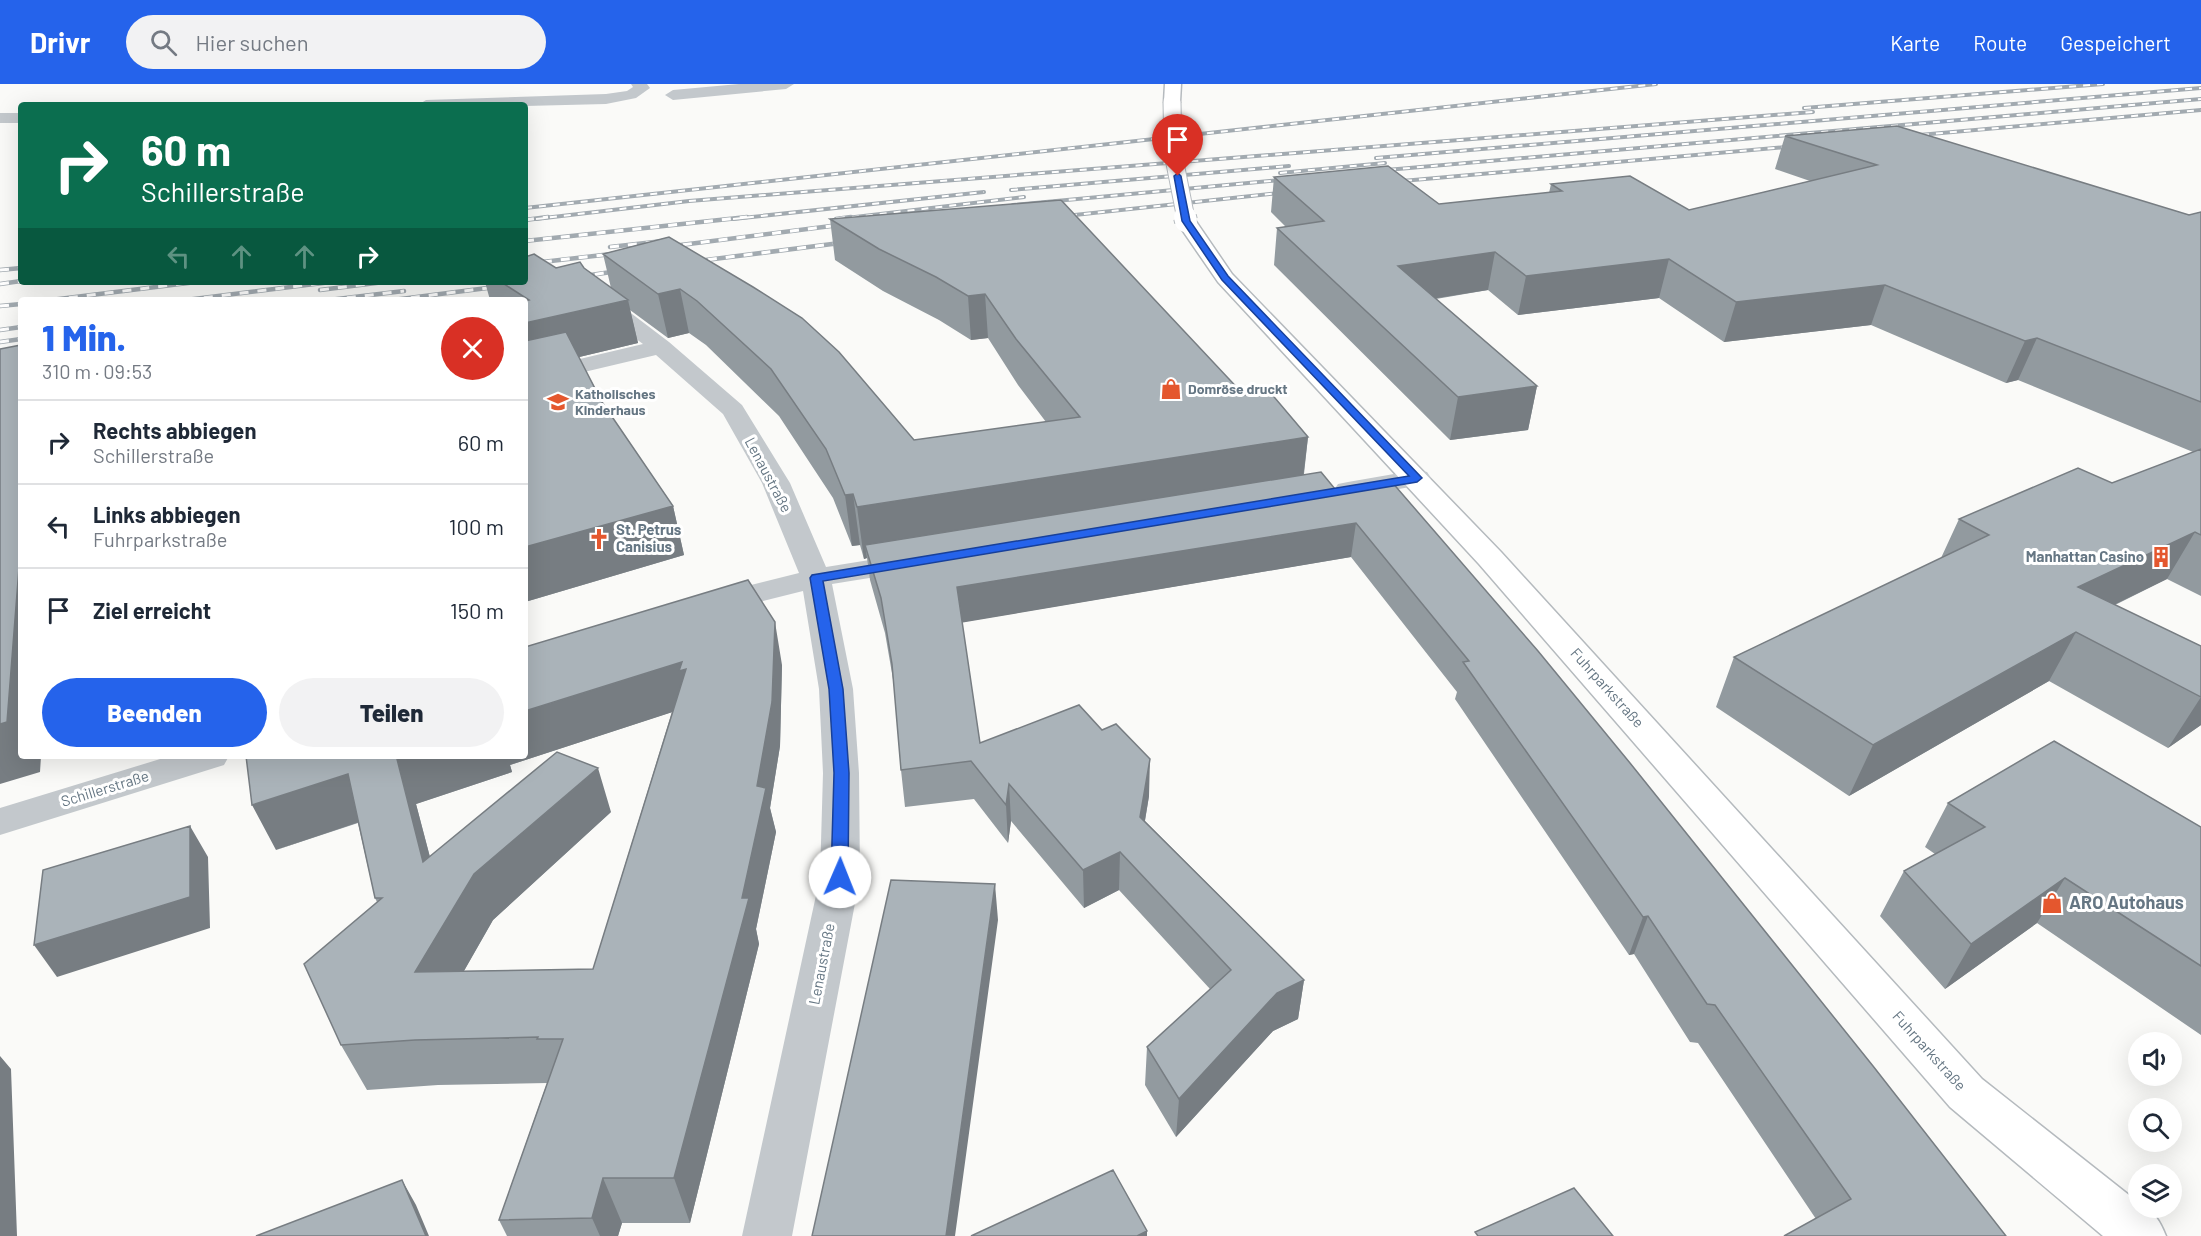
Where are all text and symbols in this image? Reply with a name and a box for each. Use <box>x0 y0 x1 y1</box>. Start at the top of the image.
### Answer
search box <box>126 15 546 69</box>
text: Drivr <box>30 25 90 59</box>
icon: search <box>147 26 180 59</box>
text: Hier suchen <box>195 29 309 55</box>
text: Karte <box>1890 30 1940 55</box>
text: Route <box>1973 30 2027 55</box>
text: Gespeichert <box>2060 30 2171 55</box>
pin <box>1152 114 1203 176</box>
icon: arrive <box>1161 123 1194 156</box>
text: 60 m <box>141 124 231 174</box>
icon: right <box>42 126 120 204</box>
text: Schillerstraße <box>141 175 305 207</box>
icon: left <box>162 240 195 273</box>
icon: ahead <box>225 240 258 273</box>
icon: ahead <box>288 240 321 273</box>
icon: right <box>351 240 384 273</box>
text: 1 Min. <box>42 315 126 358</box>
button: close <box>441 317 504 380</box>
text: 310 m · 09:53 <box>42 359 152 383</box>
shop icon: Domröse druckt <box>1159 377 1183 401</box>
place label: Domröse druckt <box>1188 380 1288 397</box>
place label: Katholisches Kinderhaus <box>575 385 655 418</box>
school or university icon: Katholisches Kinderhaus <box>546 390 570 414</box>
text: Rechts abbiegen <box>93 417 256 443</box>
icon: right <box>42 426 75 459</box>
text: 60 m <box>458 429 504 455</box>
street label: Lenaustraße <box>742 434 796 515</box>
text: Schillerstraße <box>93 443 214 467</box>
text: Links abbiegen <box>93 501 241 527</box>
icon: left <box>42 510 75 543</box>
text: 100 m <box>449 513 504 539</box>
place label: St. Petrus Canisius <box>616 520 682 555</box>
text: Fuhrparkstraße <box>93 527 227 551</box>
church icon: St. Petrus Canisius <box>587 527 611 551</box>
building icon: Manhattan Casino <box>2149 545 2173 569</box>
place label: Manhattan Casino <box>2026 547 2144 565</box>
icon: arrive <box>42 594 75 627</box>
text: Ziel erreicht <box>93 597 211 623</box>
text: 150 m <box>450 597 504 623</box>
street label: Fuhrparkstraße <box>1567 644 1648 731</box>
button: Beenden <box>42 678 267 747</box>
button: Teilen <box>279 678 504 747</box>
street label: Schillerstraße <box>59 766 151 810</box>
position arrow <box>808 845 872 909</box>
shop icon: ARO Autohaus <box>2040 891 2064 915</box>
place label: ARO Autohaus <box>2069 891 2184 913</box>
street label: Lenaustraße <box>804 922 838 1006</box>
street label: Fuhrparkstraße <box>1889 1007 1970 1094</box>
map controls <box>2128 1032 2182 1218</box>
button: sound <box>2128 1032 2182 1086</box>
button: search <box>2128 1098 2182 1152</box>
button: layers <box>2128 1164 2182 1218</box>

